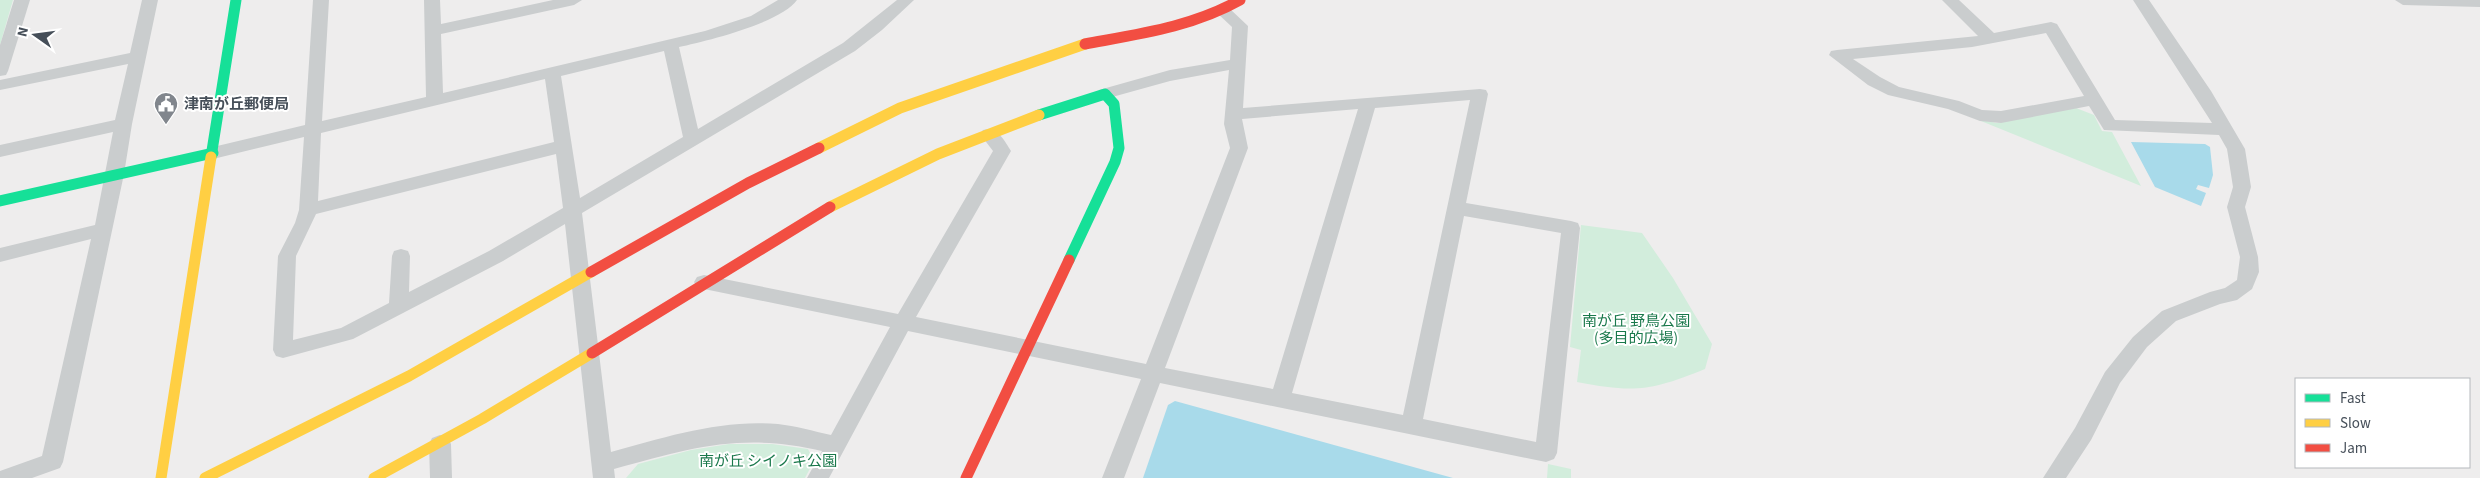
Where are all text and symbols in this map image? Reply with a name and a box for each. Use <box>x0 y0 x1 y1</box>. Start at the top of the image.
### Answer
north arrow <box>10 10 60 60</box>
text: N <box>13 25 34 39</box>
public building icon: 津南が丘郵便局 <box>153 91 179 125</box>
place label: 津南が丘郵便局 <box>184 94 289 115</box>
park label: 南が丘 野鳥公園 (多目的広場) <box>1582 311 1690 349</box>
legend <box>2295 378 2470 468</box>
text: Fast <box>2340 388 2366 409</box>
text: Slow <box>2340 413 2371 434</box>
text: Jam <box>2340 438 2367 459</box>
park label: 南が丘 シイノキ公園 <box>699 451 837 472</box>

